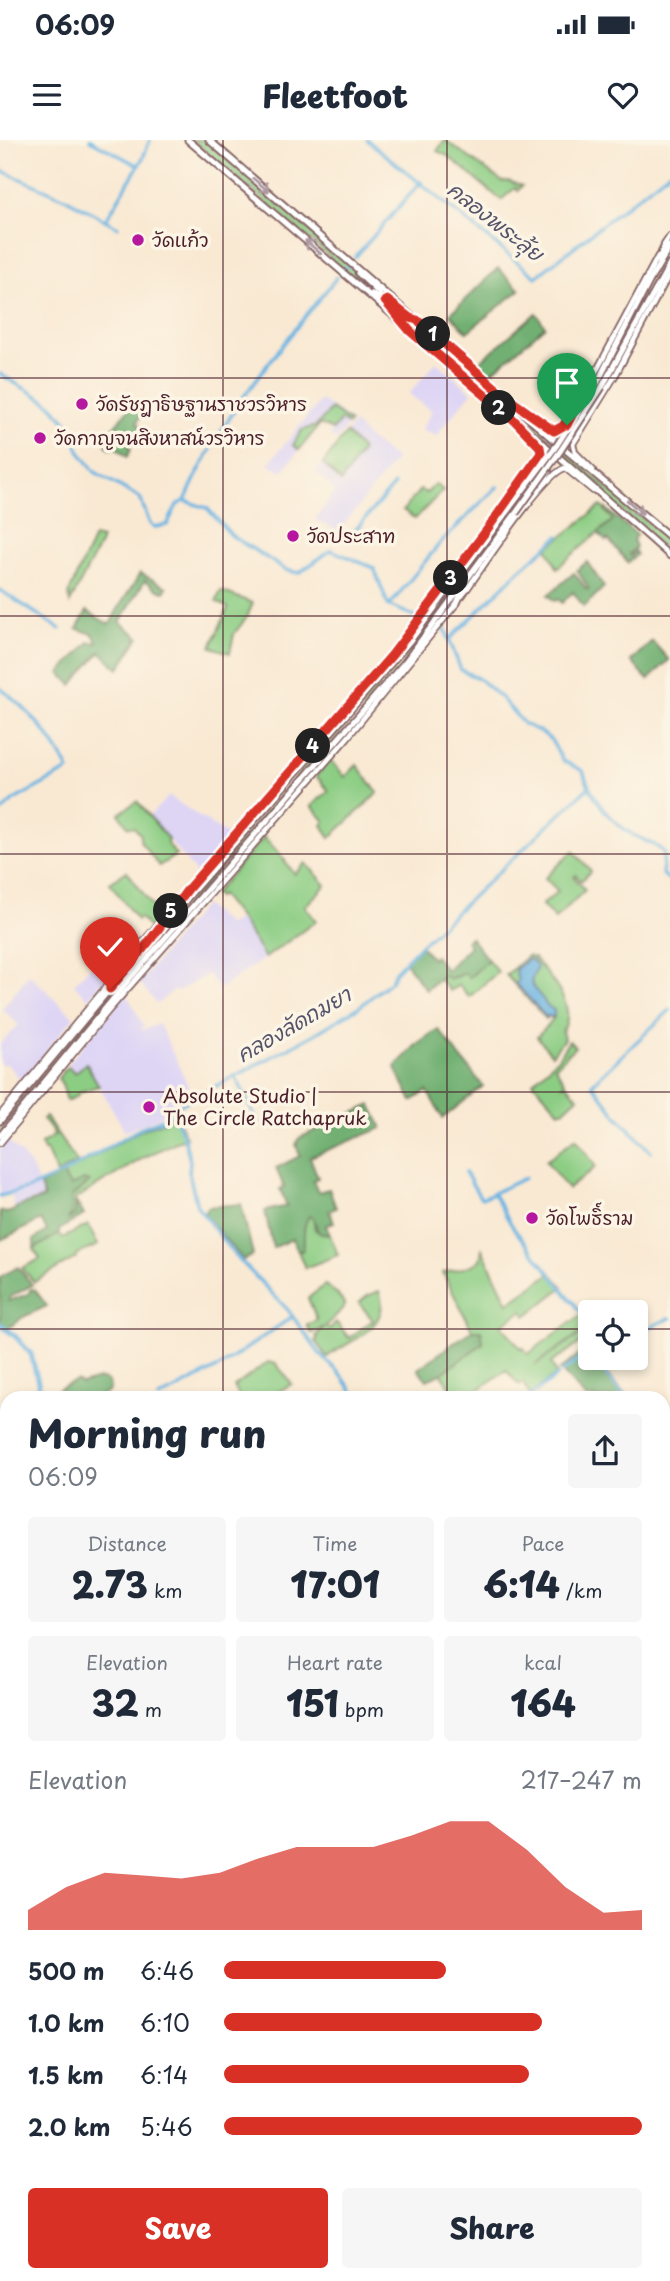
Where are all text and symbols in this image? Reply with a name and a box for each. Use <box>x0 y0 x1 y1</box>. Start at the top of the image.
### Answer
text: 06:09 <box>35 5 115 44</box>
text: Fleetfoot <box>262 71 408 119</box>
icon: menu <box>28 76 66 114</box>
icon: heart <box>604 76 642 114</box>
water label: คลองพระลุ้ย <box>440 173 553 271</box>
one-way arrow <box>251 177 269 193</box>
place label: วัดแก้ว <box>152 225 208 253</box>
marker: วัดแก้ว <box>130 232 146 248</box>
one-way arrow <box>304 239 322 255</box>
pin: 1 <box>416 316 450 352</box>
text: 1 <box>428 319 437 347</box>
pin <box>537 353 597 425</box>
icon: arrive <box>548 364 586 402</box>
place label: วัดรัชฎาธิษฐานราชวรวิหาร <box>96 389 307 417</box>
pin: 2 <box>482 390 516 426</box>
text: 2 <box>492 393 505 421</box>
marker: วัดรัชฎาธิษฐานราชวรวิหาร <box>74 396 90 412</box>
place label: วัดกาญจนสิงหาสน์วรวิหาร <box>54 423 265 451</box>
marker: วัดกาญจนสิงหาสน์วรวิหาร <box>32 430 48 446</box>
one-way arrow <box>625 499 643 515</box>
place label: วัดประสาท <box>307 521 395 549</box>
marker: วัดประสาท <box>285 528 301 544</box>
pin: 3 <box>434 560 468 596</box>
text: 3 <box>444 563 457 591</box>
pin: 4 <box>296 728 330 764</box>
text: 4 <box>306 731 319 759</box>
pin: 5 <box>154 894 188 928</box>
text: 5 <box>164 896 177 924</box>
pin <box>80 917 140 989</box>
icon: check <box>91 928 129 966</box>
water label: คลองลัดถมยา <box>230 977 358 1069</box>
place label: Absolute Studio | The Circle Ratchapruk <box>163 1081 367 1131</box>
marker: Absolute Studio | The Circle Ratchapruk <box>141 1099 157 1115</box>
place label: วัดโพธิ์ราม <box>546 1202 633 1231</box>
marker: วัดโพธิ์ราม <box>524 1210 540 1226</box>
map controls <box>578 1300 648 1370</box>
button: locate <box>578 1300 648 1370</box>
text: Morning run <box>28 1404 266 1461</box>
button: share <box>568 1414 642 1488</box>
text: 06:09 <box>28 1459 98 1494</box>
text: Distance <box>87 1529 167 1557</box>
text: Time <box>313 1529 357 1557</box>
text: Pace <box>522 1529 564 1557</box>
text: 2.73 <box>71 1557 148 1610</box>
text: 17:01 <box>290 1557 380 1610</box>
text: 6:14 <box>484 1557 560 1610</box>
text: km <box>148 1576 183 1604</box>
text: /km <box>560 1576 602 1604</box>
text: Elevation <box>86 1648 168 1676</box>
text: Heart rate <box>287 1648 383 1676</box>
text: kcal <box>524 1648 562 1676</box>
text: 32 <box>92 1676 139 1729</box>
text: 151 <box>286 1676 339 1729</box>
text: 164 <box>510 1676 576 1729</box>
text: m <box>139 1695 162 1723</box>
text: bpm <box>339 1695 384 1723</box>
text: Elevation <box>28 1762 127 1797</box>
text: 217–247 m <box>520 1762 642 1797</box>
text: 500 m <box>28 1953 105 1988</box>
text: 6:46 <box>140 1953 194 1988</box>
text: 1.0 km <box>28 2005 105 2040</box>
text: 6:10 <box>140 2005 190 2040</box>
text: 1.5 km <box>28 2057 104 2092</box>
text: 6:14 <box>140 2057 188 2092</box>
text: 2.0 km <box>28 2109 110 2144</box>
text: 5:46 <box>140 2109 193 2144</box>
button: Save <box>28 2188 328 2268</box>
button: Share <box>342 2188 642 2268</box>

